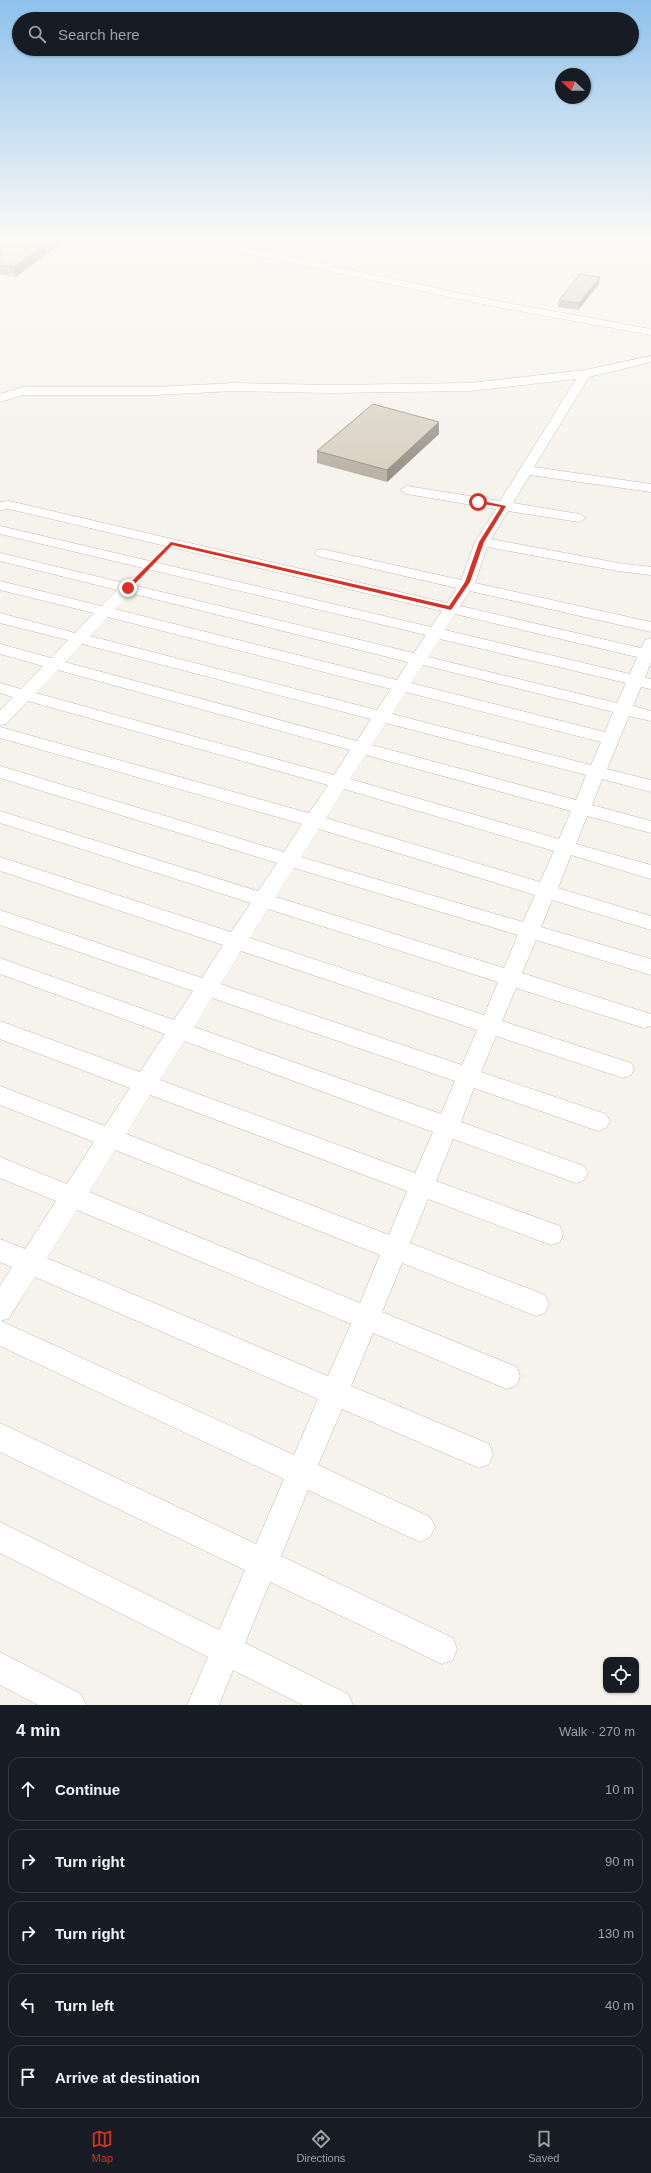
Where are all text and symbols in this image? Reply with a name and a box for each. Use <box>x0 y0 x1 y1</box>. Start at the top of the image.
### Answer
search box <box>12 12 639 56</box>
icon: search <box>26 23 48 45</box>
text: Search here <box>58 26 140 43</box>
north arrow <box>555 68 591 104</box>
route start <box>469 493 487 511</box>
route end <box>119 579 137 597</box>
map controls <box>603 1657 639 1693</box>
button: locate <box>603 1657 639 1693</box>
text: 4 min <box>16 1721 60 1740</box>
text: Walk · 270 m <box>559 1724 635 1739</box>
icon: ahead <box>17 1778 39 1800</box>
text: Continue <box>55 1781 120 1798</box>
text: 10 m <box>605 1782 634 1797</box>
icon: right <box>17 1850 39 1872</box>
text: Turn right <box>55 1853 125 1870</box>
text: 90 m <box>605 1854 634 1869</box>
icon: right <box>17 1922 39 1944</box>
text: Turn right <box>55 1925 125 1942</box>
text: 130 m <box>598 1926 634 1941</box>
icon: left <box>17 1994 39 2016</box>
text: Turn left <box>55 1997 114 2014</box>
text: 40 m <box>605 1998 634 2013</box>
icon: arrive <box>17 2066 39 2088</box>
text: Arrive at destination <box>55 2069 200 2086</box>
tab: Map <box>91 2128 113 2164</box>
tab: Directions <box>296 2128 345 2164</box>
tab: Saved <box>528 2128 559 2164</box>

